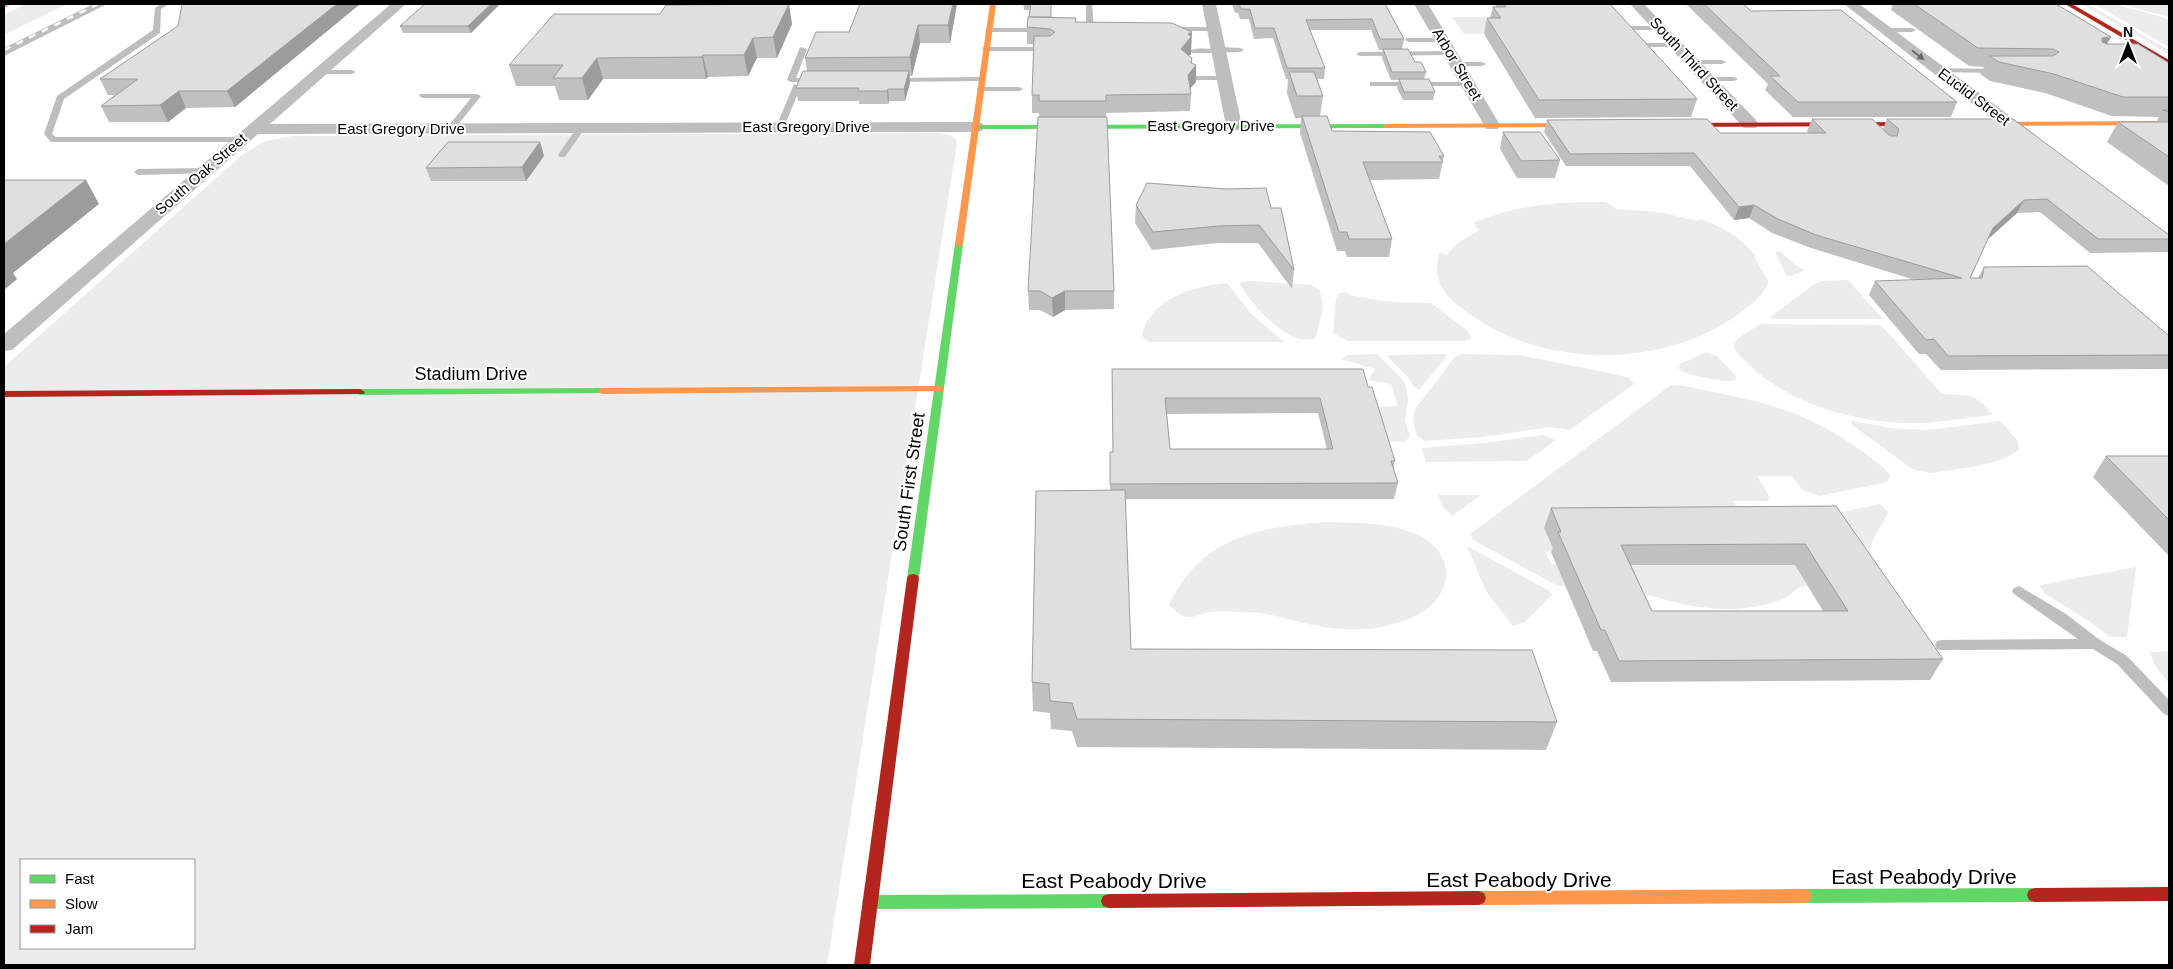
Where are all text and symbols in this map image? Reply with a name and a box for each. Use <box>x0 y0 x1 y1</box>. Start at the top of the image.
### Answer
street label: South Third Street <box>1647 13 1743 114</box>
north arrow <box>2103 20 2153 70</box>
text: N <box>2123 24 2133 40</box>
street label: Arbor Street <box>1429 25 1486 103</box>
one-way arrow <box>1911 49 1924 60</box>
street label: Euclid Street <box>1935 64 2014 129</box>
street label: East Gregory Drive <box>1147 117 1275 134</box>
street label: East Gregory Drive <box>742 118 870 135</box>
street label: East Gregory Drive <box>337 120 465 137</box>
street label: South Oak Street <box>152 129 250 218</box>
street label: Stadium Drive <box>414 364 528 384</box>
street label: South First Street <box>889 411 929 553</box>
legend <box>20 859 195 949</box>
street label: East Peabody Drive <box>1831 865 2017 888</box>
street label: East Peabody Drive <box>1426 868 1612 891</box>
street label: East Peabody Drive <box>1021 869 1207 892</box>
text: Fast <box>65 870 95 887</box>
text: Slow <box>65 895 98 912</box>
text: Jam <box>65 920 93 937</box>

